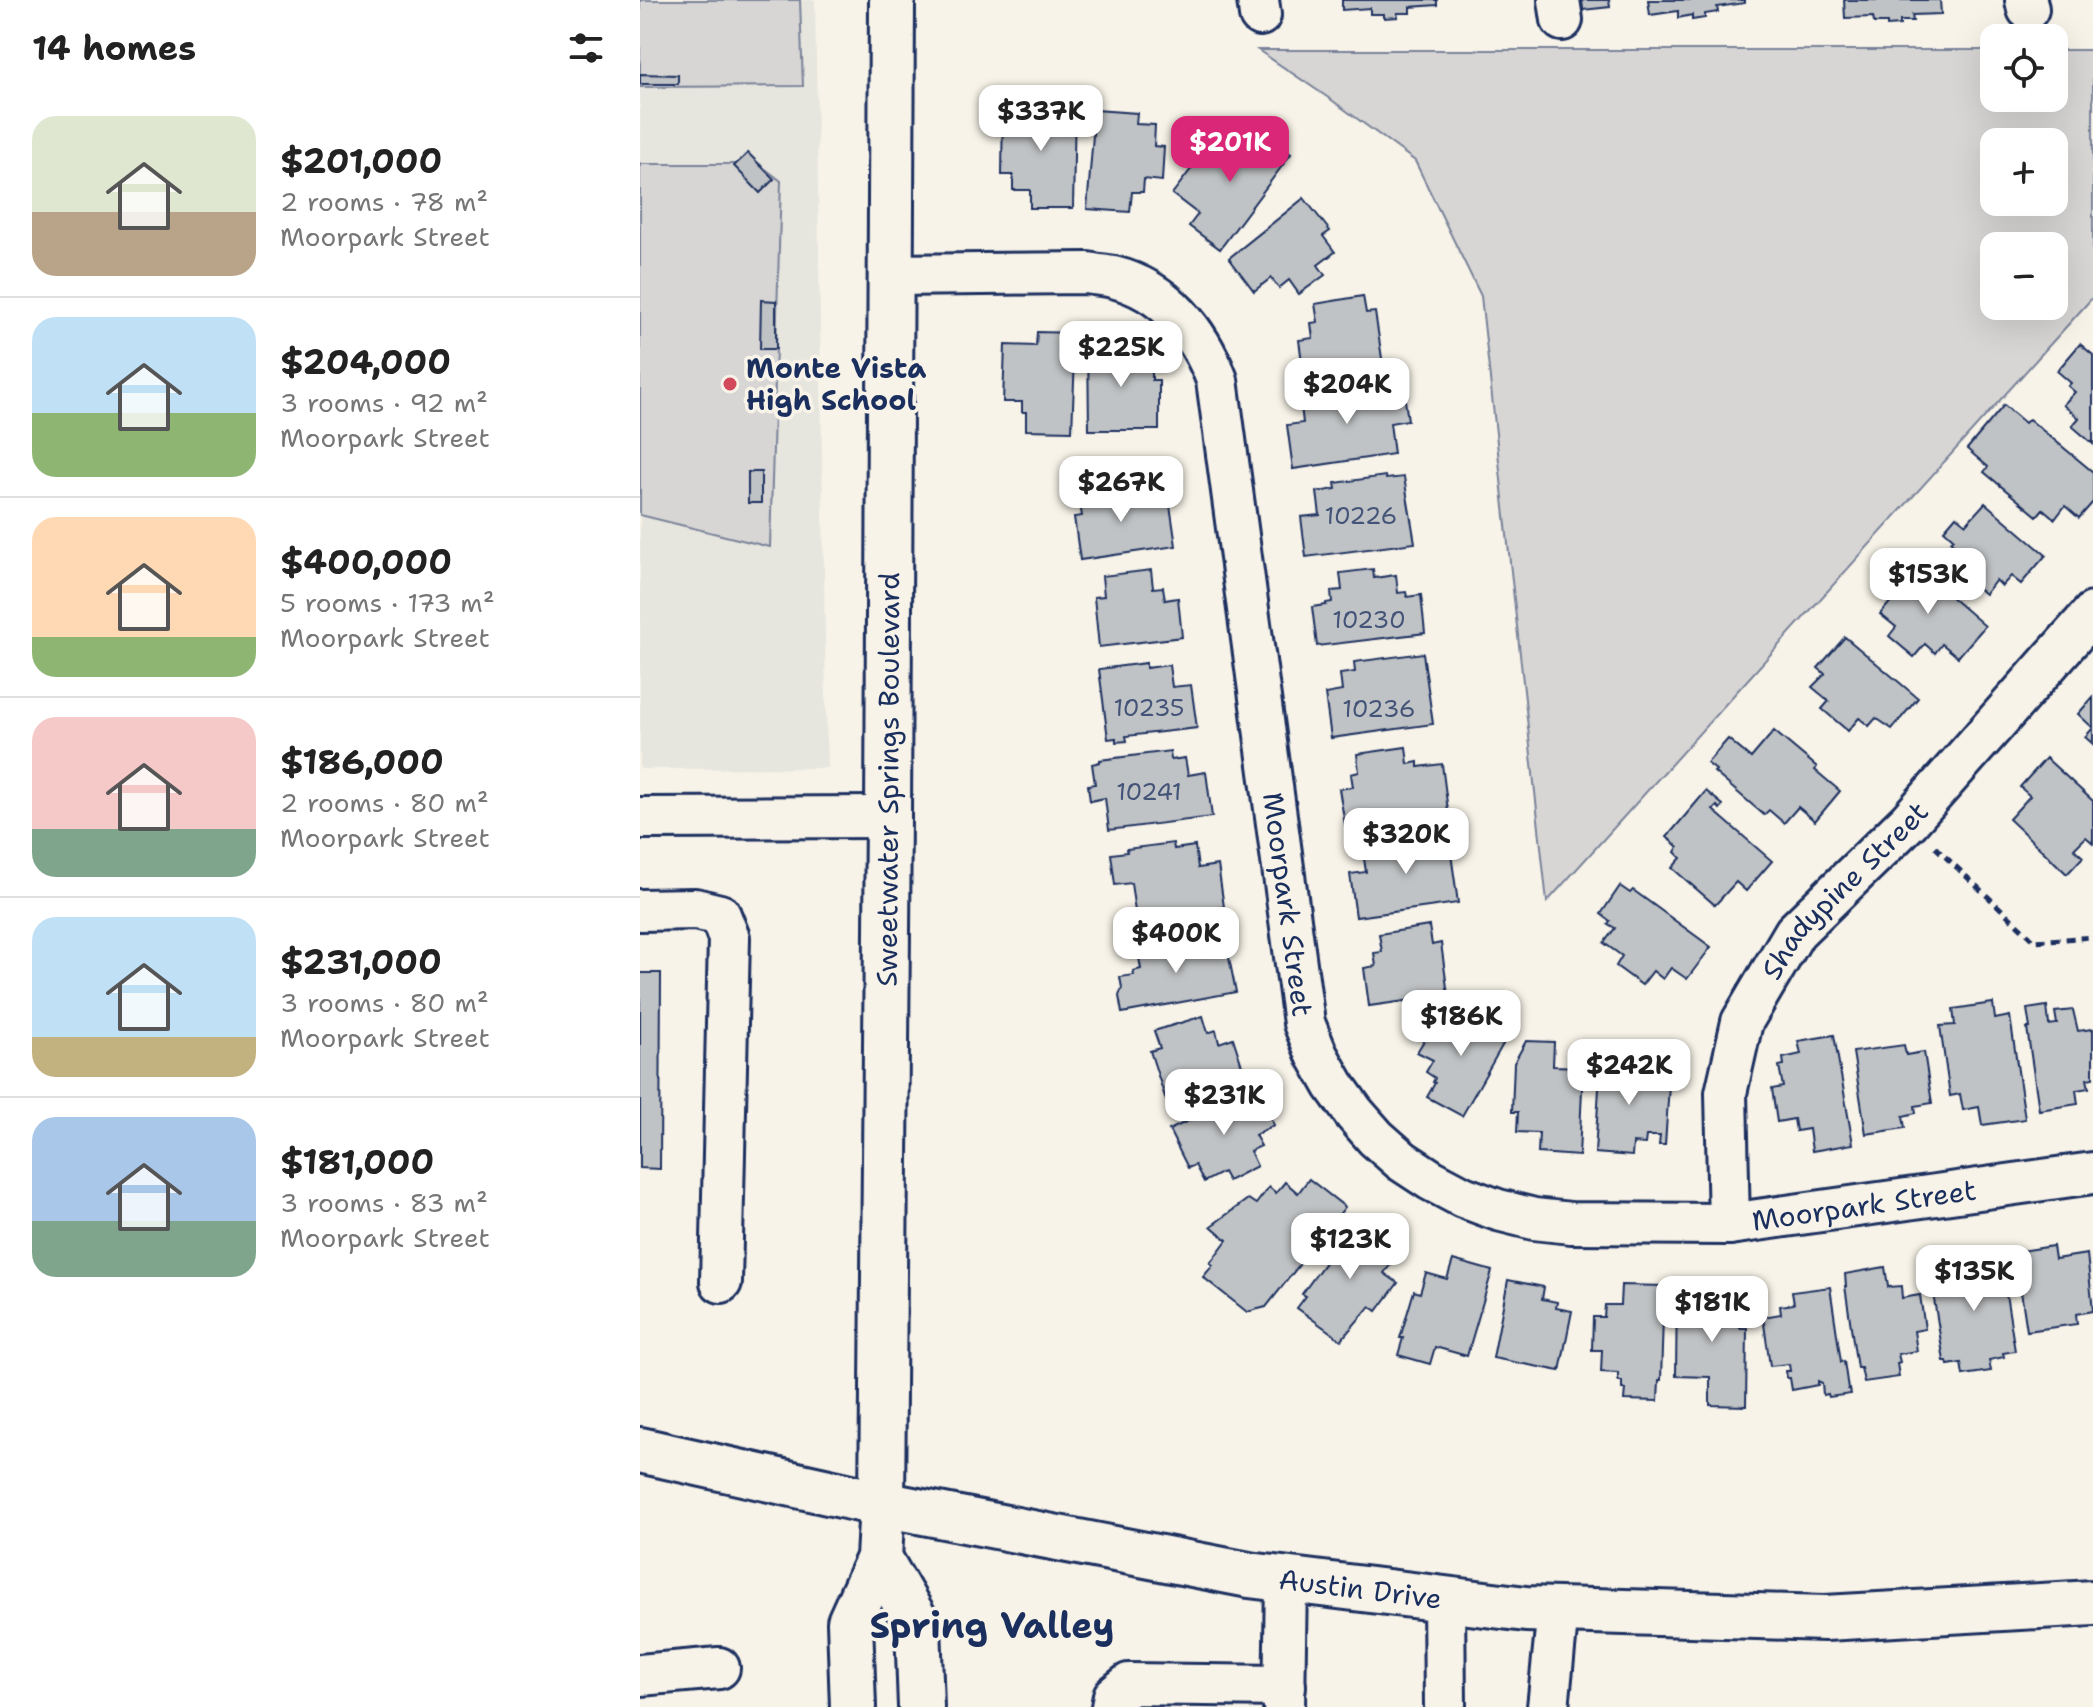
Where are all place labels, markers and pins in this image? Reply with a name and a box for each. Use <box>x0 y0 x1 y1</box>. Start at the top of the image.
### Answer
pin: $337K <box>985 85 1097 153</box>
pin: $201K <box>1174 116 1286 184</box>
pin: $225K <box>1065 321 1177 389</box>
place label: Monte Vista High School <box>746 349 926 419</box>
pin: $204K <box>1291 358 1403 426</box>
marker: Monte Vista High School <box>721 375 739 393</box>
pin: $267K <box>1065 456 1177 524</box>
pin: $153K <box>1872 548 1984 616</box>
pin: $320K <box>1350 808 1462 876</box>
pin: $400K <box>1120 907 1232 975</box>
pin: $186K <box>1405 990 1517 1058</box>
pin: $242K <box>1573 1039 1685 1107</box>
pin: $231K <box>1168 1069 1280 1137</box>
pin: $123K <box>1294 1213 1406 1281</box>
pin: $135K <box>1918 1245 2030 1313</box>
pin: $181K <box>1656 1276 1768 1344</box>

